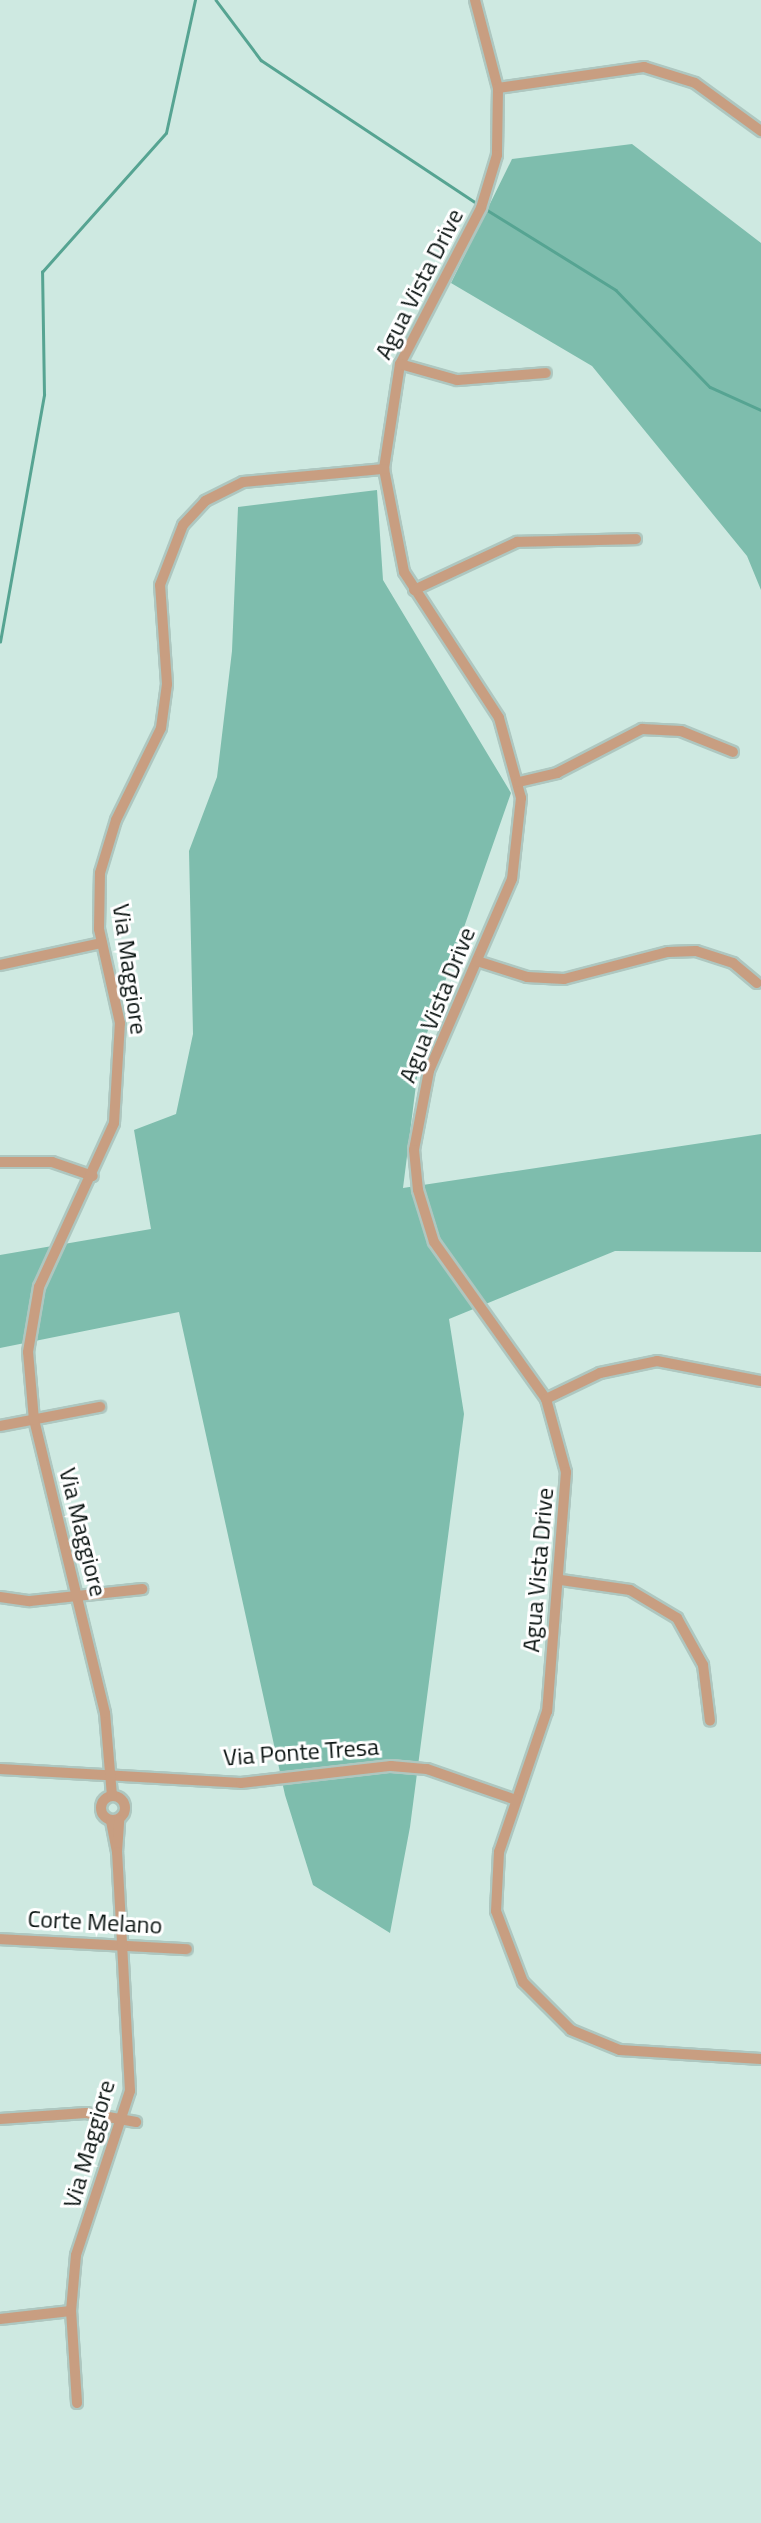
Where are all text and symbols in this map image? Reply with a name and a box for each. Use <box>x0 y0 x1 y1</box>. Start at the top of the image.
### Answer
street label: Agua Vista Drive <box>369 204 469 364</box>
street label: Via Maggiore <box>107 902 153 1036</box>
street label: Agua Vista Drive <box>393 923 481 1087</box>
street label: Via Maggiore <box>53 1465 113 1599</box>
street label: Agua Vista Drive <box>516 1487 560 1653</box>
street label: Via Ponte Tresa <box>222 1732 380 1772</box>
street label: Corte Melano <box>27 1904 163 1940</box>
street label: Via Maggiore <box>57 2077 121 2211</box>

